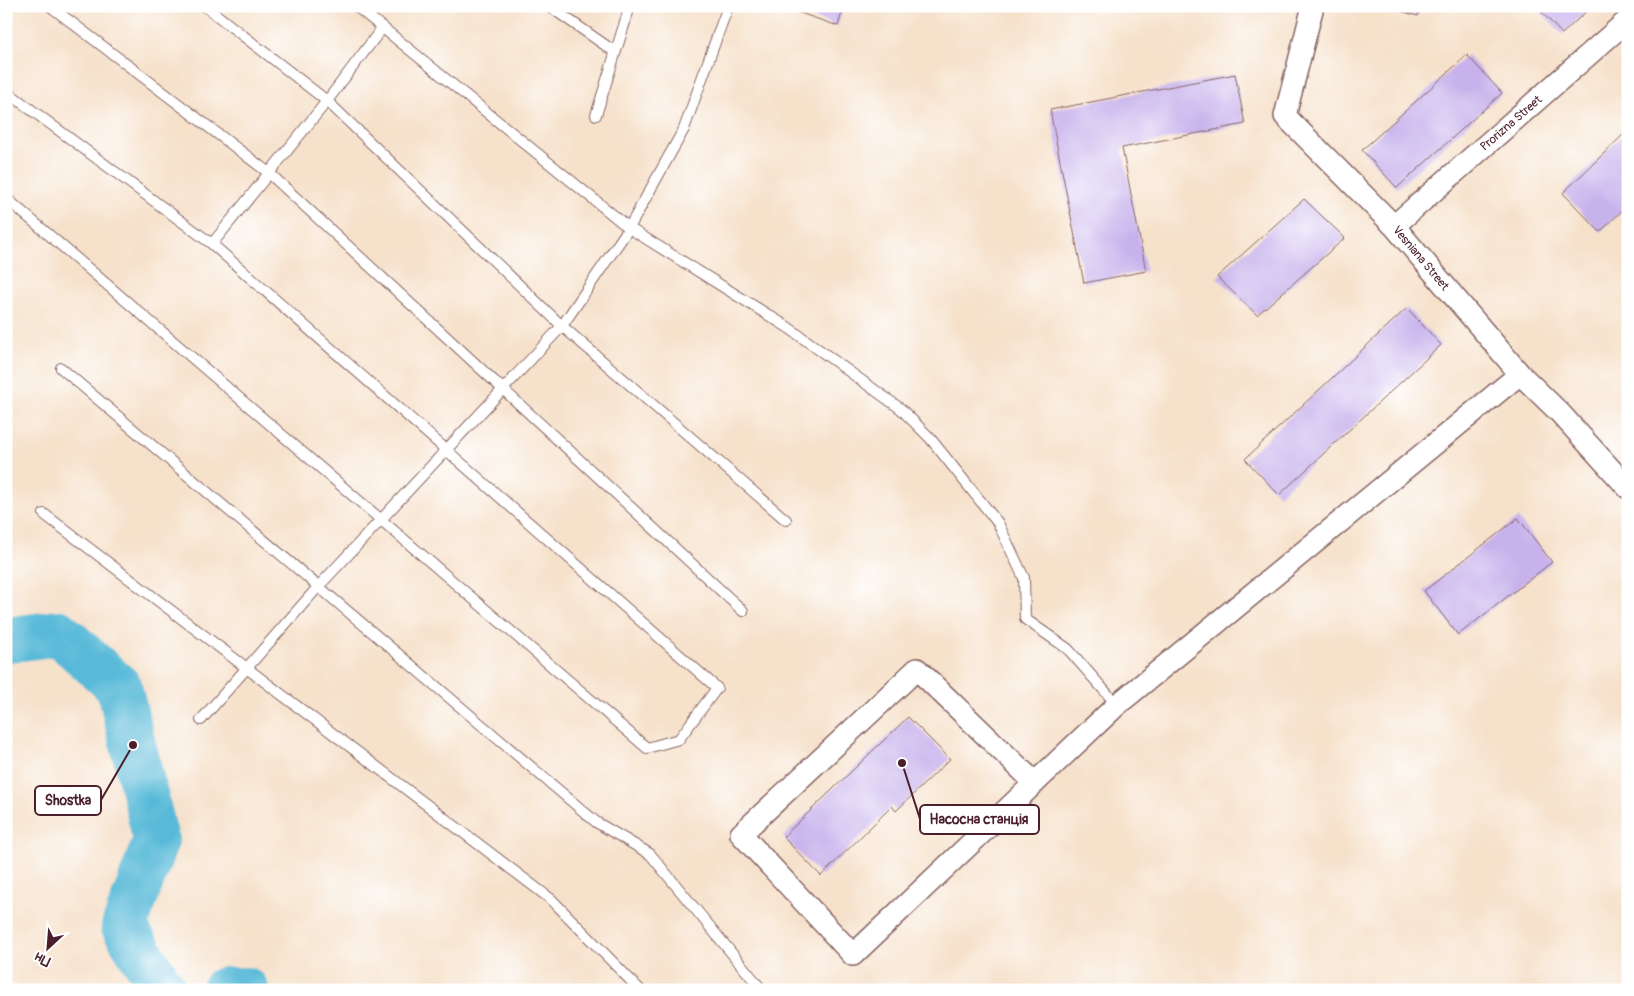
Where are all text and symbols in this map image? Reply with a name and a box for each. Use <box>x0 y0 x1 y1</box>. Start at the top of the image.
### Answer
street label: Prorizna Street <box>1477 92 1545 154</box>
street label: Vesniana Street <box>1389 223 1452 294</box>
callout: Shostka <box>35 786 101 815</box>
text: Shostka <box>45 792 92 809</box>
callout: Насосна станція <box>920 805 1039 834</box>
text: Насосна станція <box>930 811 1029 828</box>
north arrow <box>22 924 72 974</box>
text: Пн <box>32 948 53 970</box>

